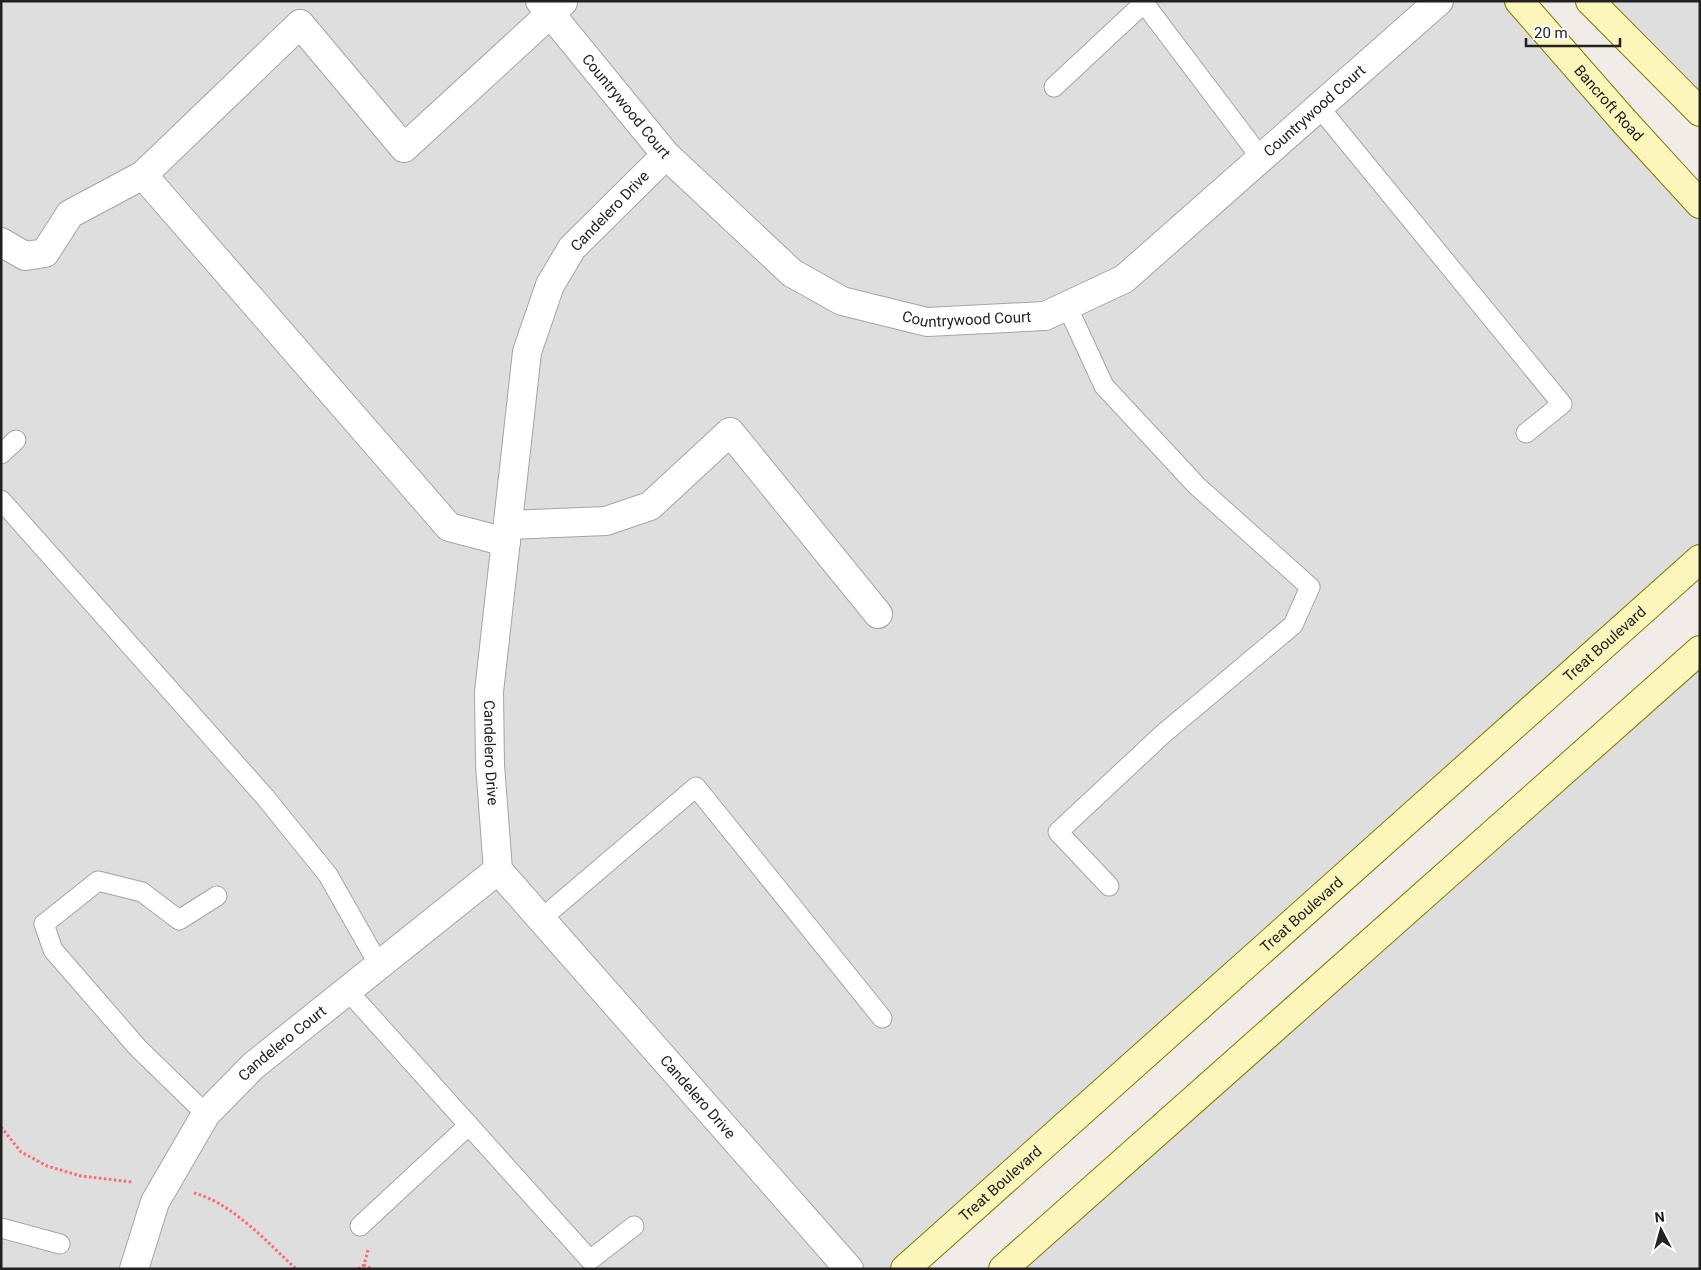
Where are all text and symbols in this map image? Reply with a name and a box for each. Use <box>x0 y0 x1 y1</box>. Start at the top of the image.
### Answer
scale bar <box>1526 15 1620 47</box>
text: 20 m <box>1534 24 1568 42</box>
street label: Countrywood Court <box>578 50 674 162</box>
street label: Countrywood Court <box>1260 61 1369 161</box>
street label: Bancroft Road <box>1570 61 1647 145</box>
street label: Candelero Drive <box>567 167 653 255</box>
street label: Countrywood Court <box>900 307 1032 331</box>
street label: Treat Boulevard <box>1560 603 1650 686</box>
street label: Candelero Drive <box>480 700 502 806</box>
street label: Treat Boulevard <box>1257 873 1347 956</box>
street label: Candelero Court <box>234 1002 330 1085</box>
street label: Candelero Drive <box>656 1052 739 1143</box>
street label: Treat Boulevard <box>955 1142 1045 1225</box>
north arrow <box>1636 1205 1686 1255</box>
text: N <box>1654 1209 1665 1226</box>

